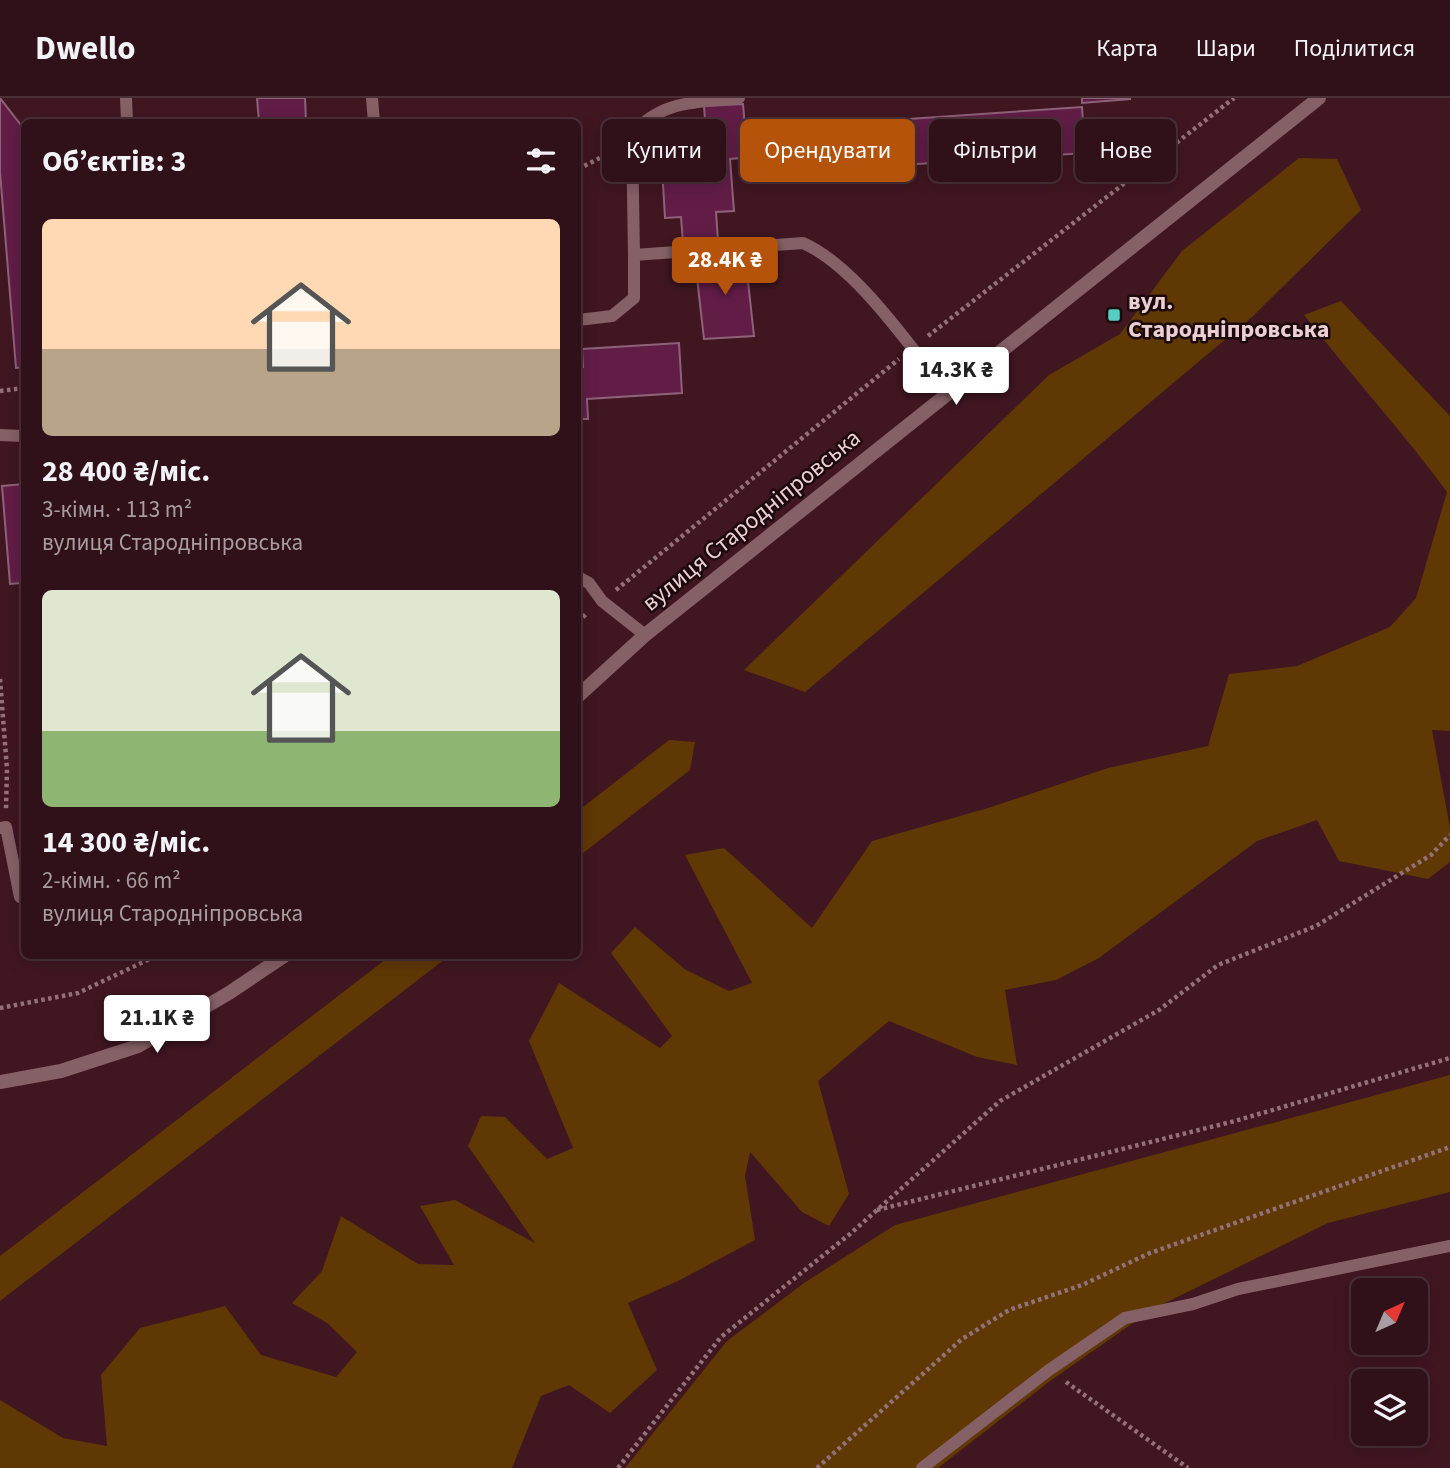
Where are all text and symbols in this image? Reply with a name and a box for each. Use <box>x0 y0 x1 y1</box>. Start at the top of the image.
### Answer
text: Dwello <box>35 25 136 72</box>
text: Карта <box>1096 31 1158 66</box>
text: Шари <box>1196 31 1256 66</box>
text: Поділитися <box>1294 31 1415 66</box>
chip: Купити <box>602 119 726 182</box>
chip: Орендувати <box>740 119 915 182</box>
chip: Фільтри <box>929 119 1061 182</box>
chip: Нове <box>1075 119 1176 182</box>
text: Об’єктів: 3 <box>42 140 186 183</box>
icon: filters <box>522 142 560 180</box>
pin: 28.4K ₴ <box>660 238 790 297</box>
text: 28.4K ₴ <box>688 243 762 276</box>
icon: home <box>238 264 364 390</box>
place label: вул. Стародніпровська <box>1128 284 1329 347</box>
marker: вул. Стародніпровська <box>1106 307 1122 323</box>
pin: 14.3K ₴ <box>891 348 1021 407</box>
text: 14.3K ₴ <box>919 353 993 386</box>
street label: вулиця Стародніпровська <box>634 421 868 620</box>
text: 28 400 ₴/міс. <box>42 450 210 493</box>
text: 3-кімн. · 113 m² <box>42 493 192 526</box>
text: вулиця Стародніпровська <box>42 526 303 559</box>
icon: home <box>238 635 364 761</box>
text: 14 300 ₴/міс. <box>42 821 210 864</box>
text: 2-кімн. · 66 m² <box>42 864 181 897</box>
text: вулиця Стародніпровська <box>42 897 303 930</box>
pin: 21.1K ₴ <box>92 996 222 1055</box>
text: 21.1K ₴ <box>120 1001 194 1034</box>
north arrow <box>1351 1278 1428 1354</box>
map controls <box>1351 1278 1428 1446</box>
button: layers <box>1351 1369 1428 1446</box>

